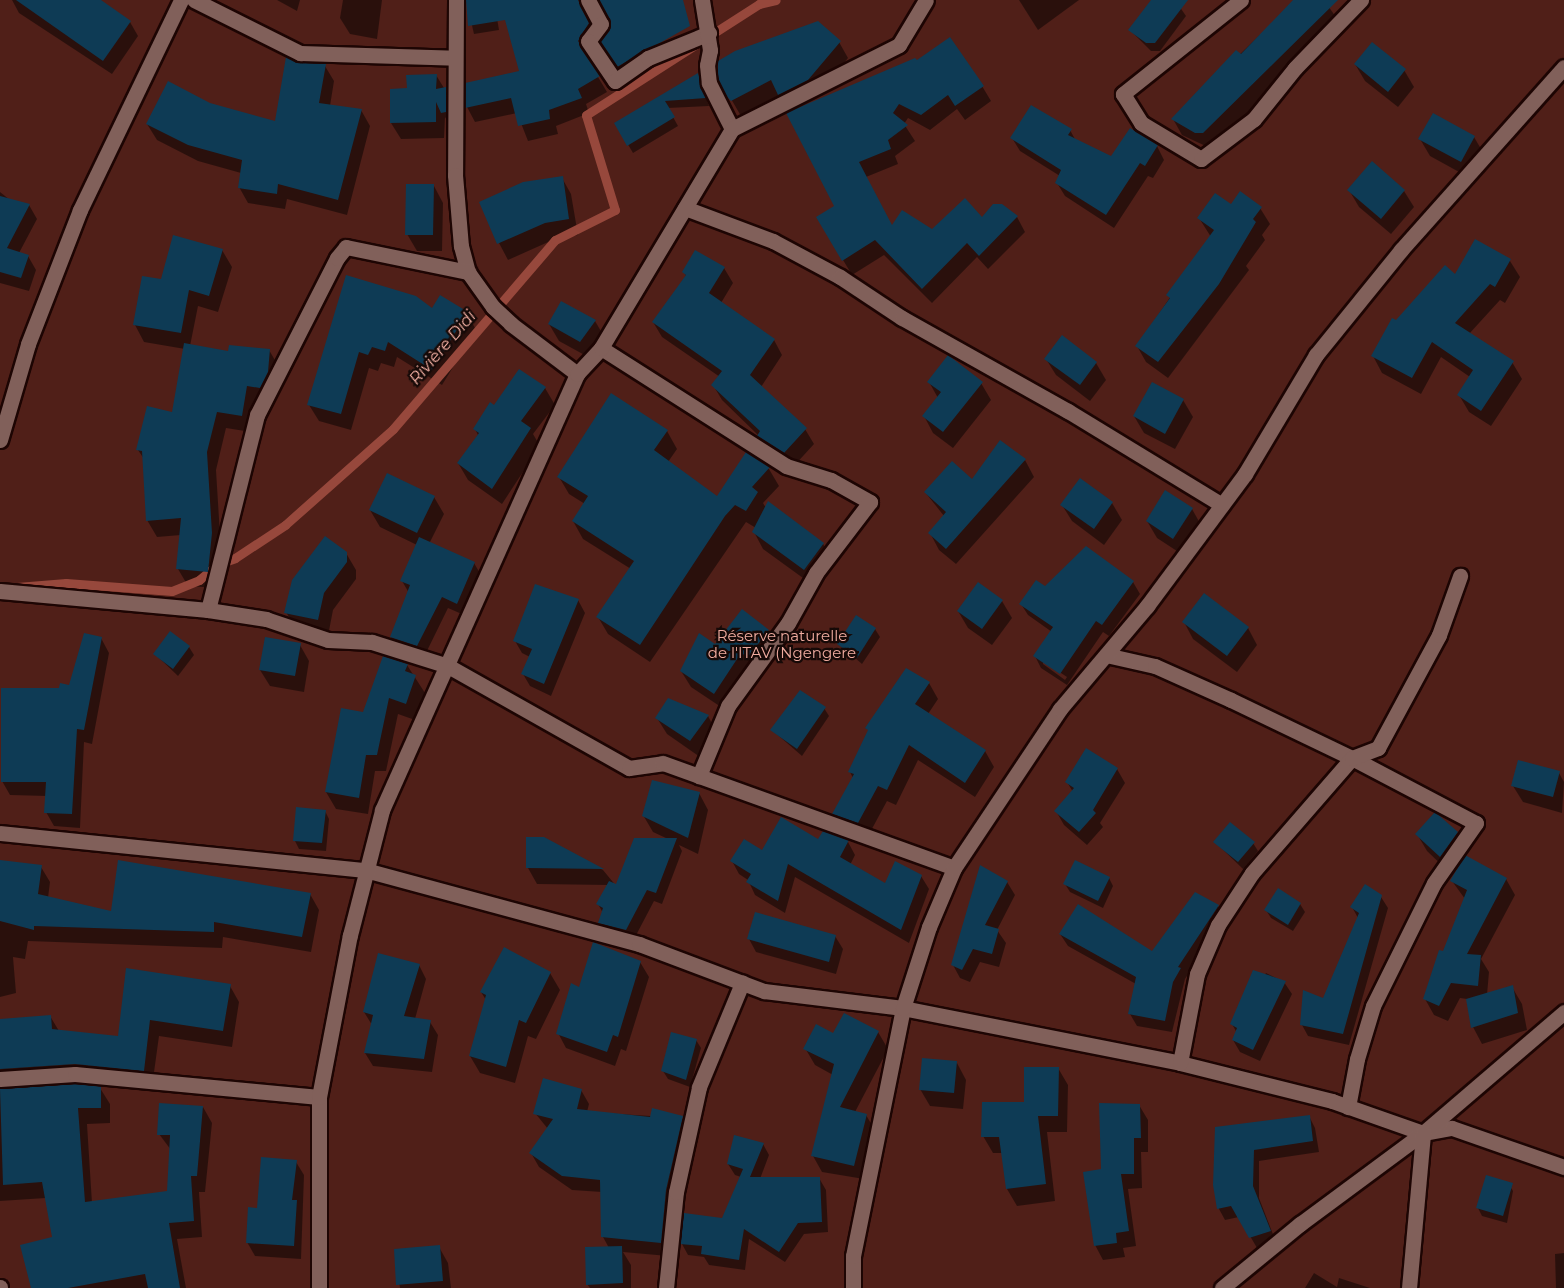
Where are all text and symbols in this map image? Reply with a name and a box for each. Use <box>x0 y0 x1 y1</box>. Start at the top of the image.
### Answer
water label: Rivière Didi <box>406 307 480 389</box>
park label: Réserve naturelle de l'ITAV (Ngengere <box>708 626 856 661</box>

